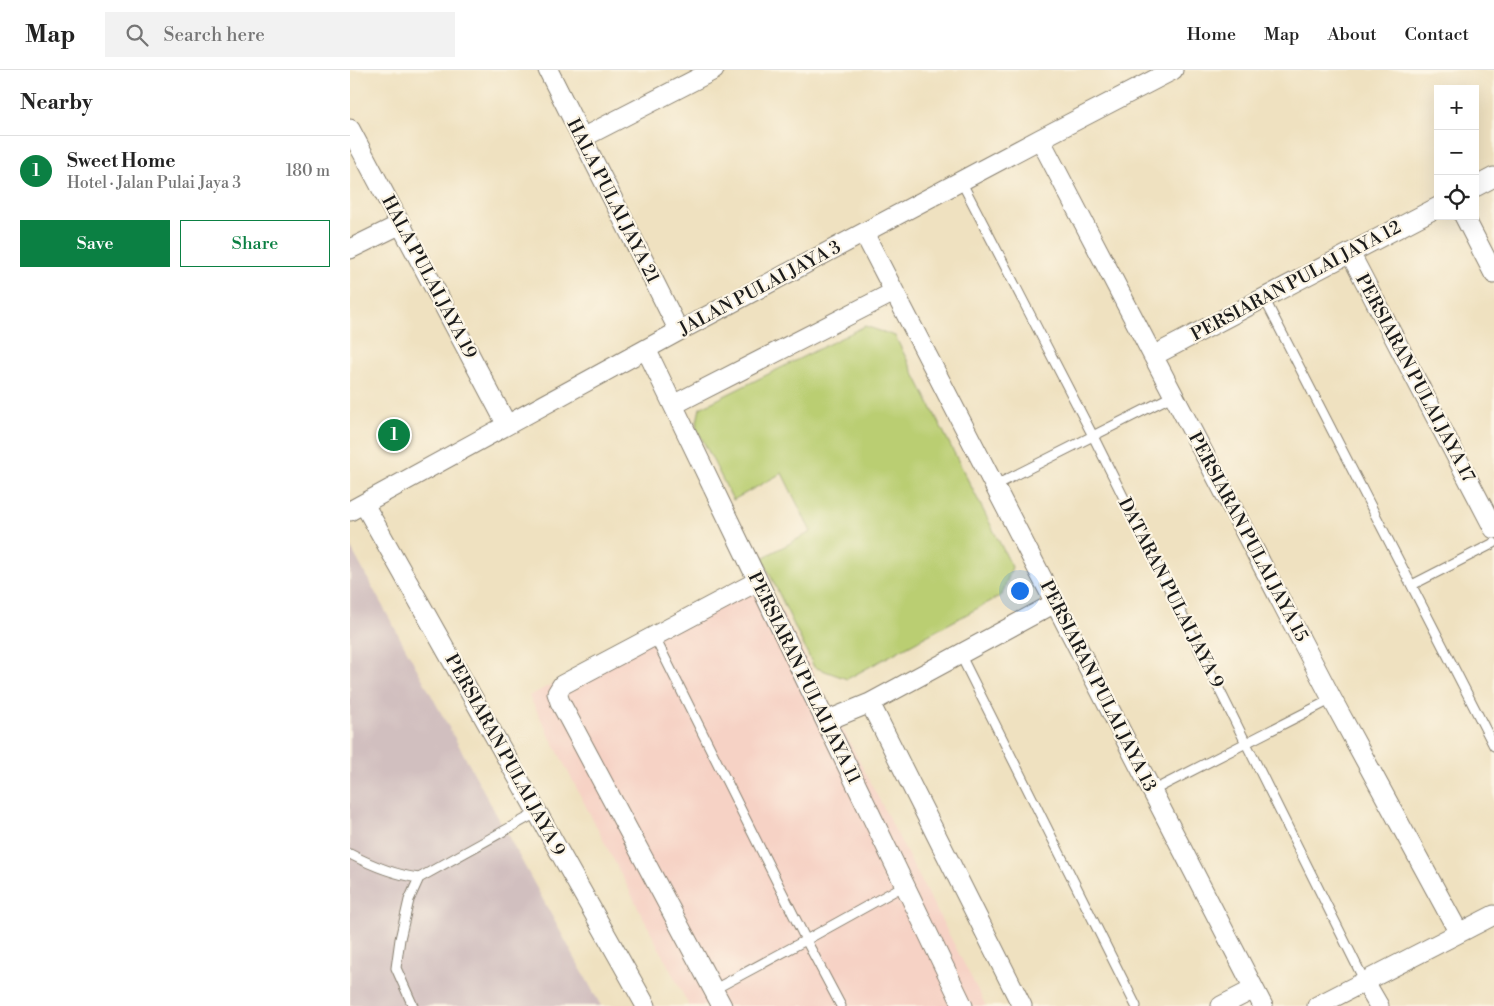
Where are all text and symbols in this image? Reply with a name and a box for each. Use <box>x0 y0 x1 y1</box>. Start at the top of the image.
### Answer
search box <box>105 12 455 57</box>
text: Map <box>25 20 75 50</box>
icon: search <box>123 21 151 49</box>
text: Search here <box>163 23 265 47</box>
text: Home <box>1187 23 1236 46</box>
text: Map <box>1264 23 1300 46</box>
text: About <box>1328 23 1377 46</box>
text: Contact <box>1405 23 1469 46</box>
map controls <box>1434 85 1479 220</box>
button: + <box>1434 85 1479 130</box>
text: Nearby <box>20 90 93 116</box>
street label: HALA PULAI JAYA 21 <box>561 115 665 287</box>
button: − <box>1434 130 1479 175</box>
text: Sweet Home <box>67 149 175 173</box>
text: 1 <box>32 161 40 181</box>
text: 180 m <box>286 161 330 181</box>
text: Hotel · Jalan Pulai Jaya 3 <box>67 173 241 193</box>
button: locate <box>1434 175 1479 220</box>
street label: HALA PULAI JAYA 19 <box>376 191 482 363</box>
street label: PERSIARAN PULAI JAYA 12 <box>1187 216 1405 346</box>
button: Save <box>20 220 170 267</box>
button: Share <box>180 220 330 267</box>
street label: JALAN PULAI JAYA 3 <box>674 236 845 341</box>
street label: PERSIARAN PULAI JAYA 17 <box>1350 270 1480 486</box>
pin: 1 <box>378 416 410 454</box>
street label: PERSIARAN PULAI JAYA 15 <box>1183 428 1313 646</box>
street label: DATARAN PULAI JAYA 9 <box>1113 494 1229 692</box>
street label: PERSIARAN PULAI JAYA 11 <box>743 568 865 788</box>
street label: PERSIARAN PULAI JAYA 13 <box>1035 576 1161 796</box>
your location <box>1007 578 1033 604</box>
street label: PERSIARAN PULAI JAYA 9 <box>440 650 570 860</box>

